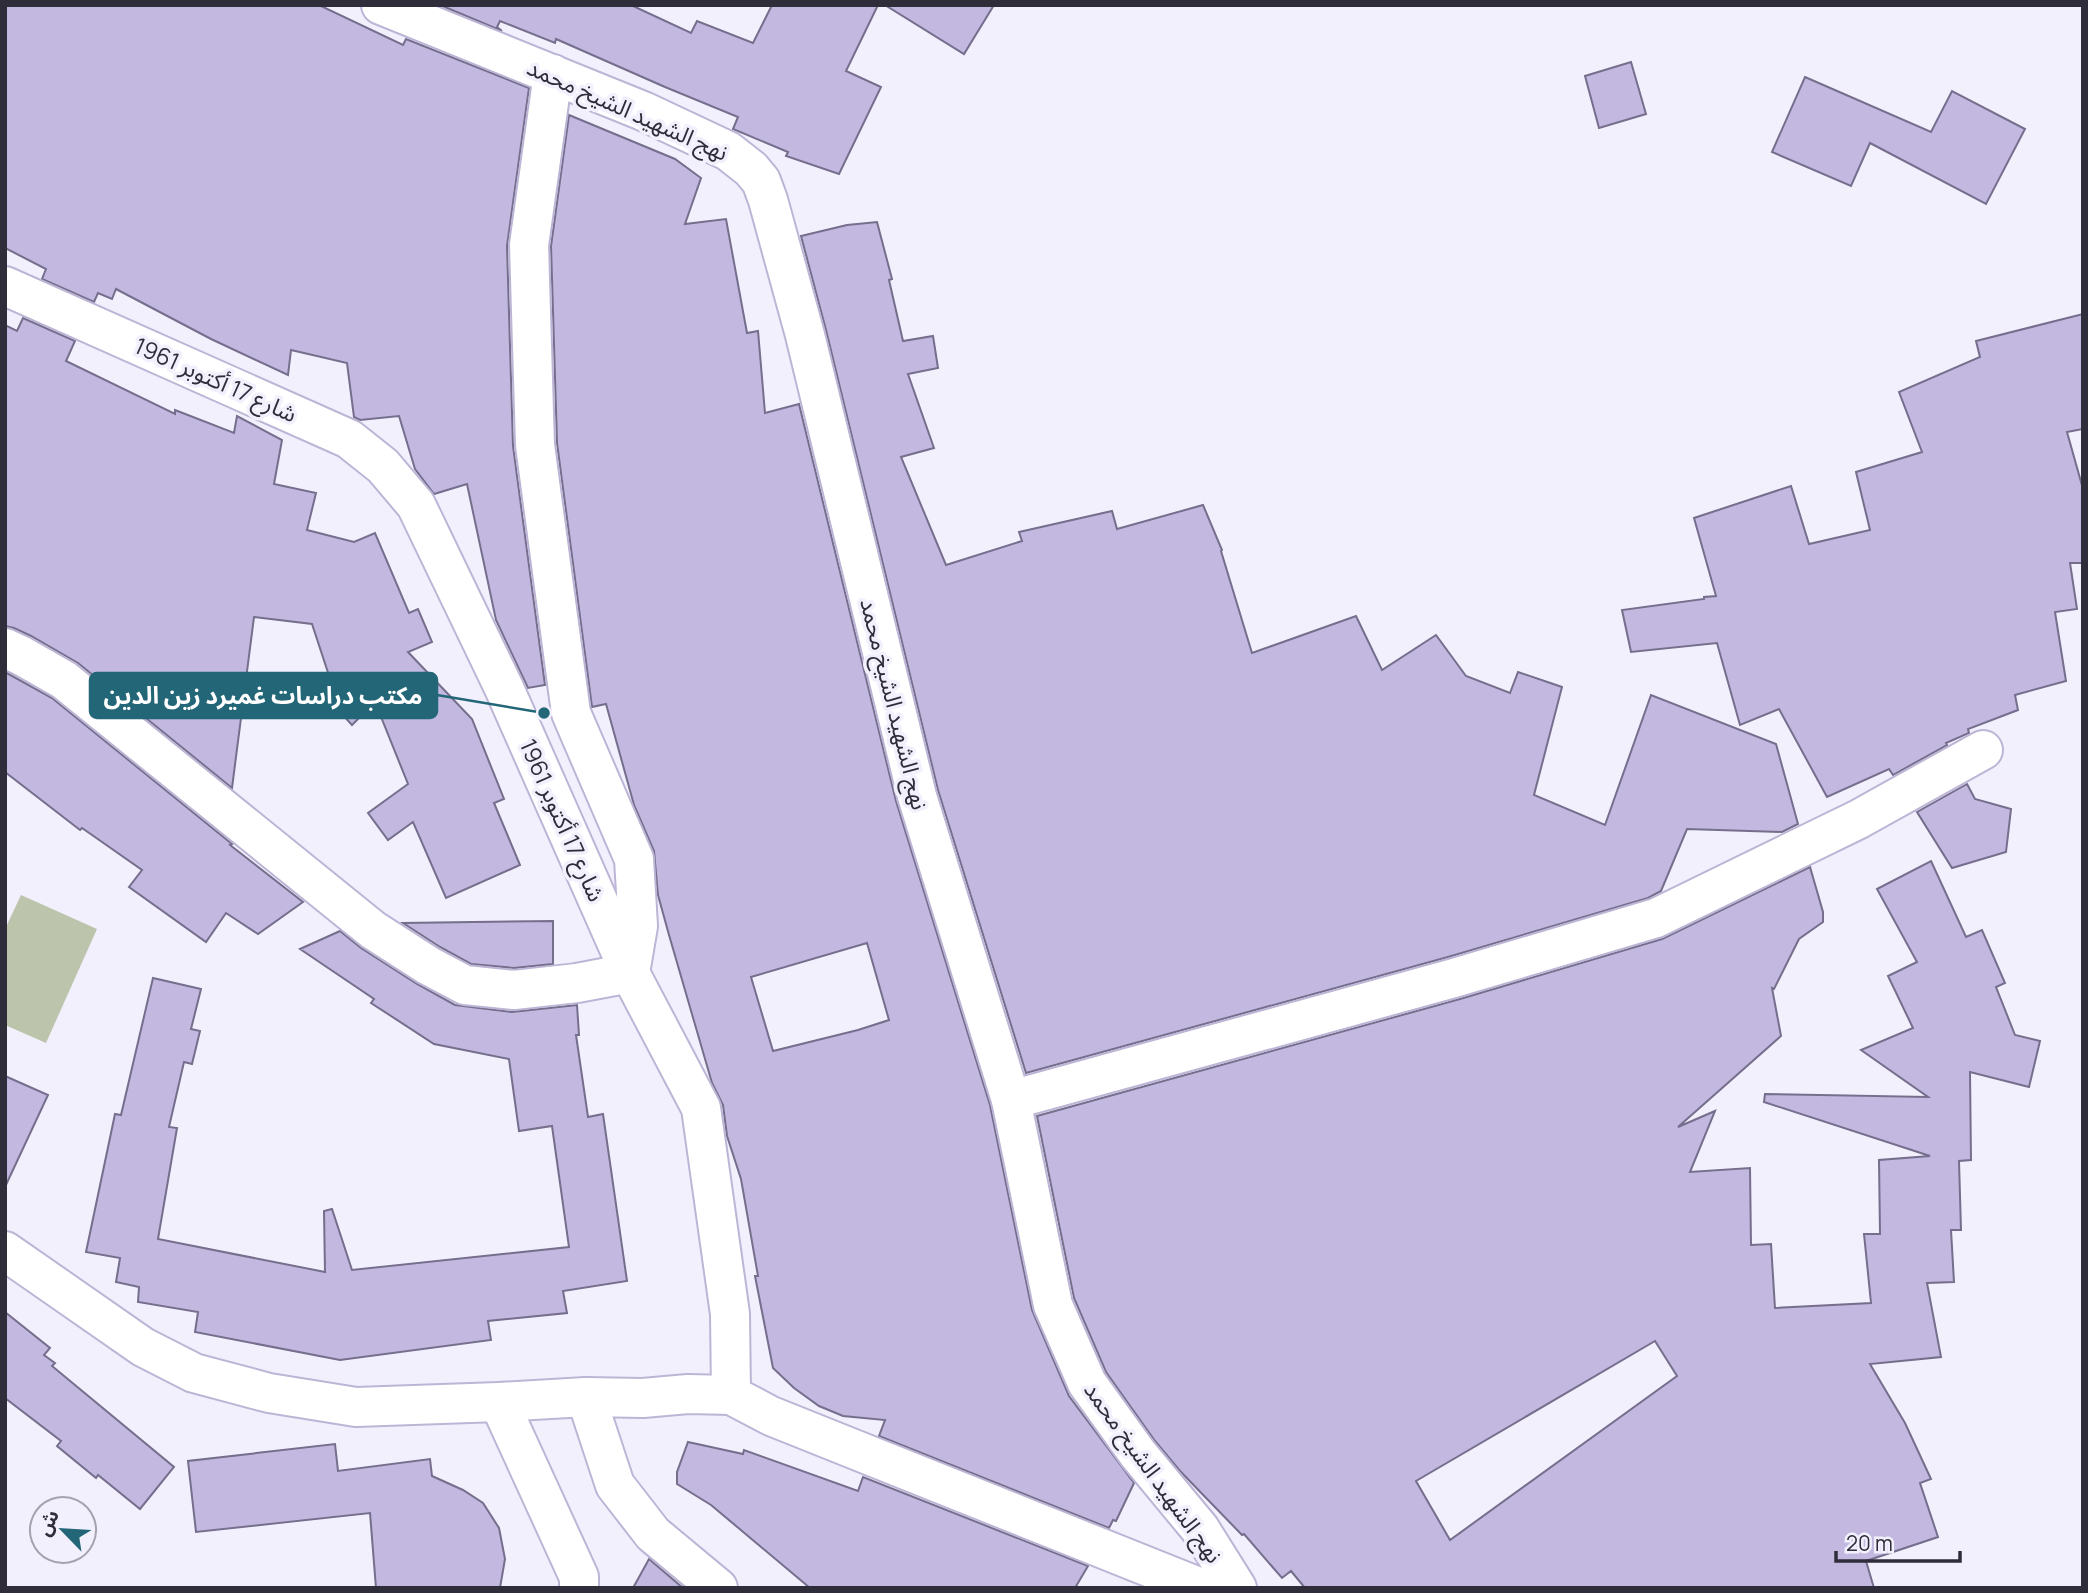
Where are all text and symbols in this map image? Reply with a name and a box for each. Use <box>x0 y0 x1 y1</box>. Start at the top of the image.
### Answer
street label: نهج الشهيد الشيخ محمد <box>522 50 734 170</box>
street label: شارع 17 أكتوبر 1961 <box>129 329 302 431</box>
street label: نهج الشهيد الشيخ محمد <box>851 595 937 814</box>
callout: مكتب دراسات غميرد زين الدين <box>90 673 437 718</box>
text: مكتب دراسات غميرد زين الدين <box>104 678 422 711</box>
street label: شارع 17 أكتوبر 1961 <box>511 734 613 907</box>
street label: نهج الشهيد الشيخ محمد <box>1076 1375 1231 1570</box>
north arrow <box>28 1495 98 1565</box>
text: ش <box>30 1506 65 1540</box>
scale bar <box>1836 1520 1960 1564</box>
text: 20 m <box>1846 1529 1893 1557</box>

